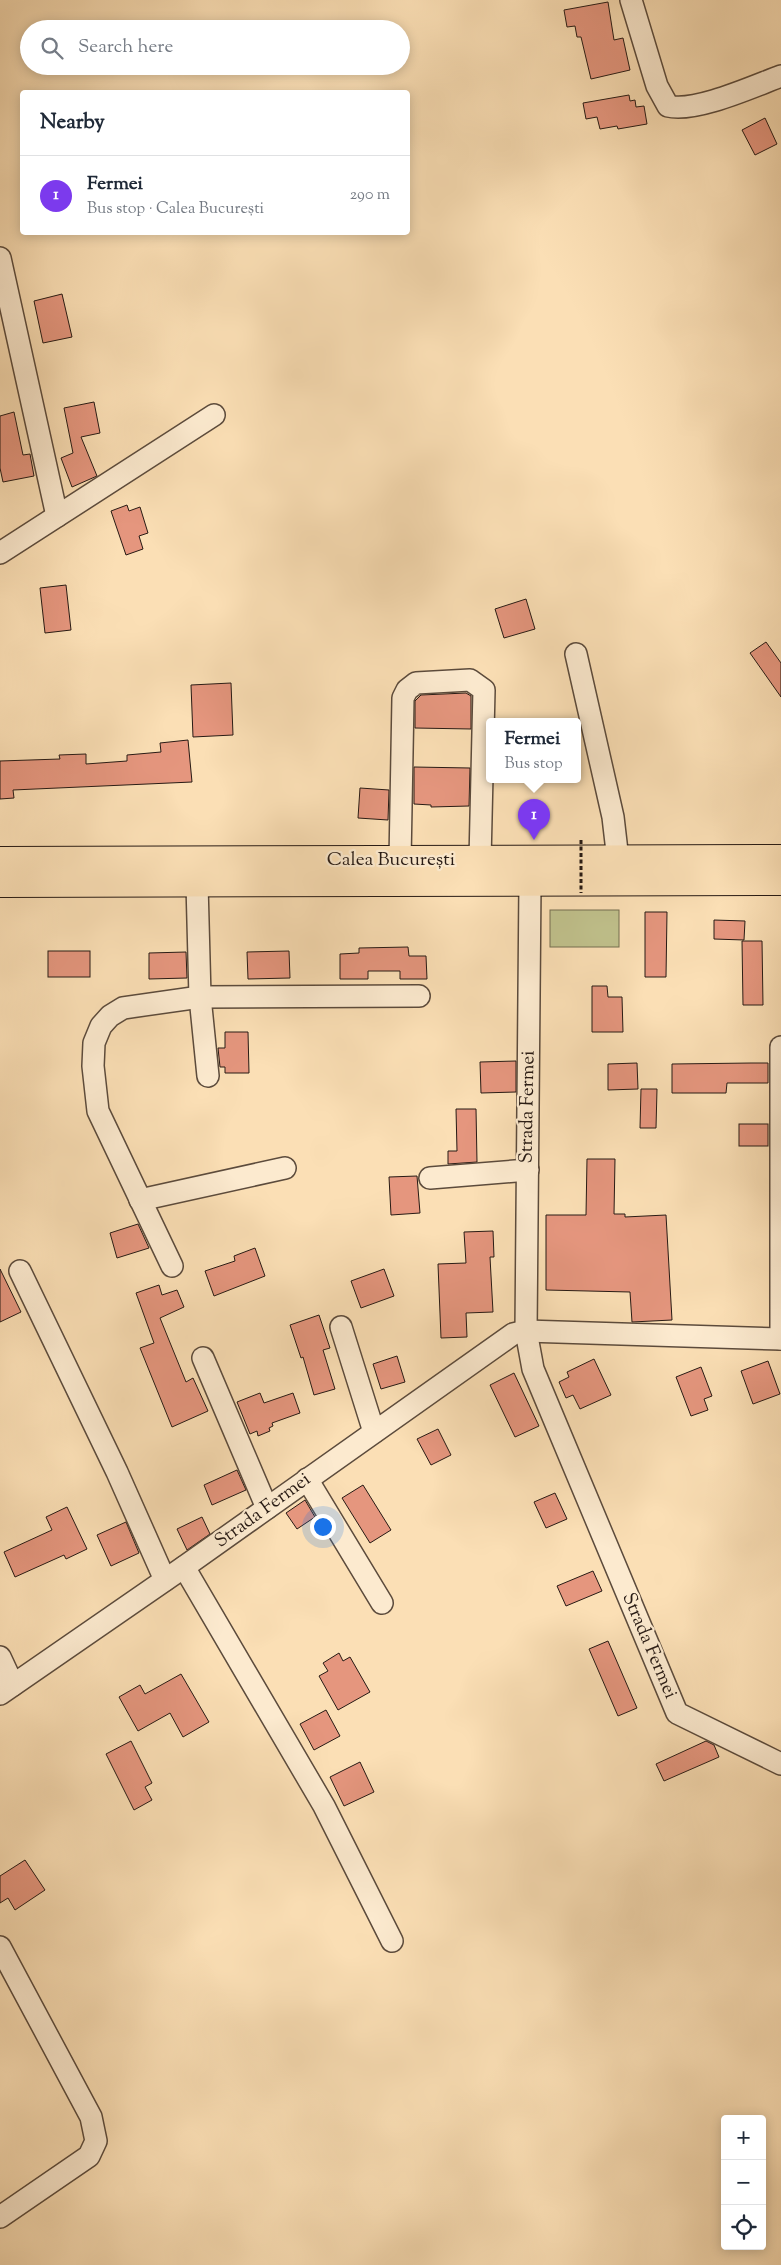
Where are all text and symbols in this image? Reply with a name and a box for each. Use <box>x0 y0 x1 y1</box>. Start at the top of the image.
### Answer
search box <box>20 20 410 75</box>
icon: search <box>38 34 66 62</box>
text: Search here <box>78 34 173 61</box>
text: Nearby <box>40 108 105 138</box>
text: Fermei <box>87 171 143 198</box>
text: 1 <box>53 184 59 207</box>
text: 290 m <box>350 184 390 207</box>
text: Bus stop · Calea București <box>87 198 264 221</box>
popup <box>486 718 581 783</box>
text: Fermei <box>504 726 560 753</box>
text: Bus stop <box>504 753 563 776</box>
pin: 1 <box>518 799 550 840</box>
street label: Calea București <box>327 847 455 874</box>
street label: Strada Fermei <box>514 1050 542 1164</box>
street label: Strada Fermei <box>209 1467 317 1555</box>
your location <box>310 1514 336 1540</box>
street label: Strada Fermei <box>614 1589 684 1703</box>
map controls <box>721 2115 766 2250</box>
button: + <box>721 2115 766 2160</box>
button: − <box>721 2160 766 2205</box>
button: locate <box>721 2205 766 2250</box>

